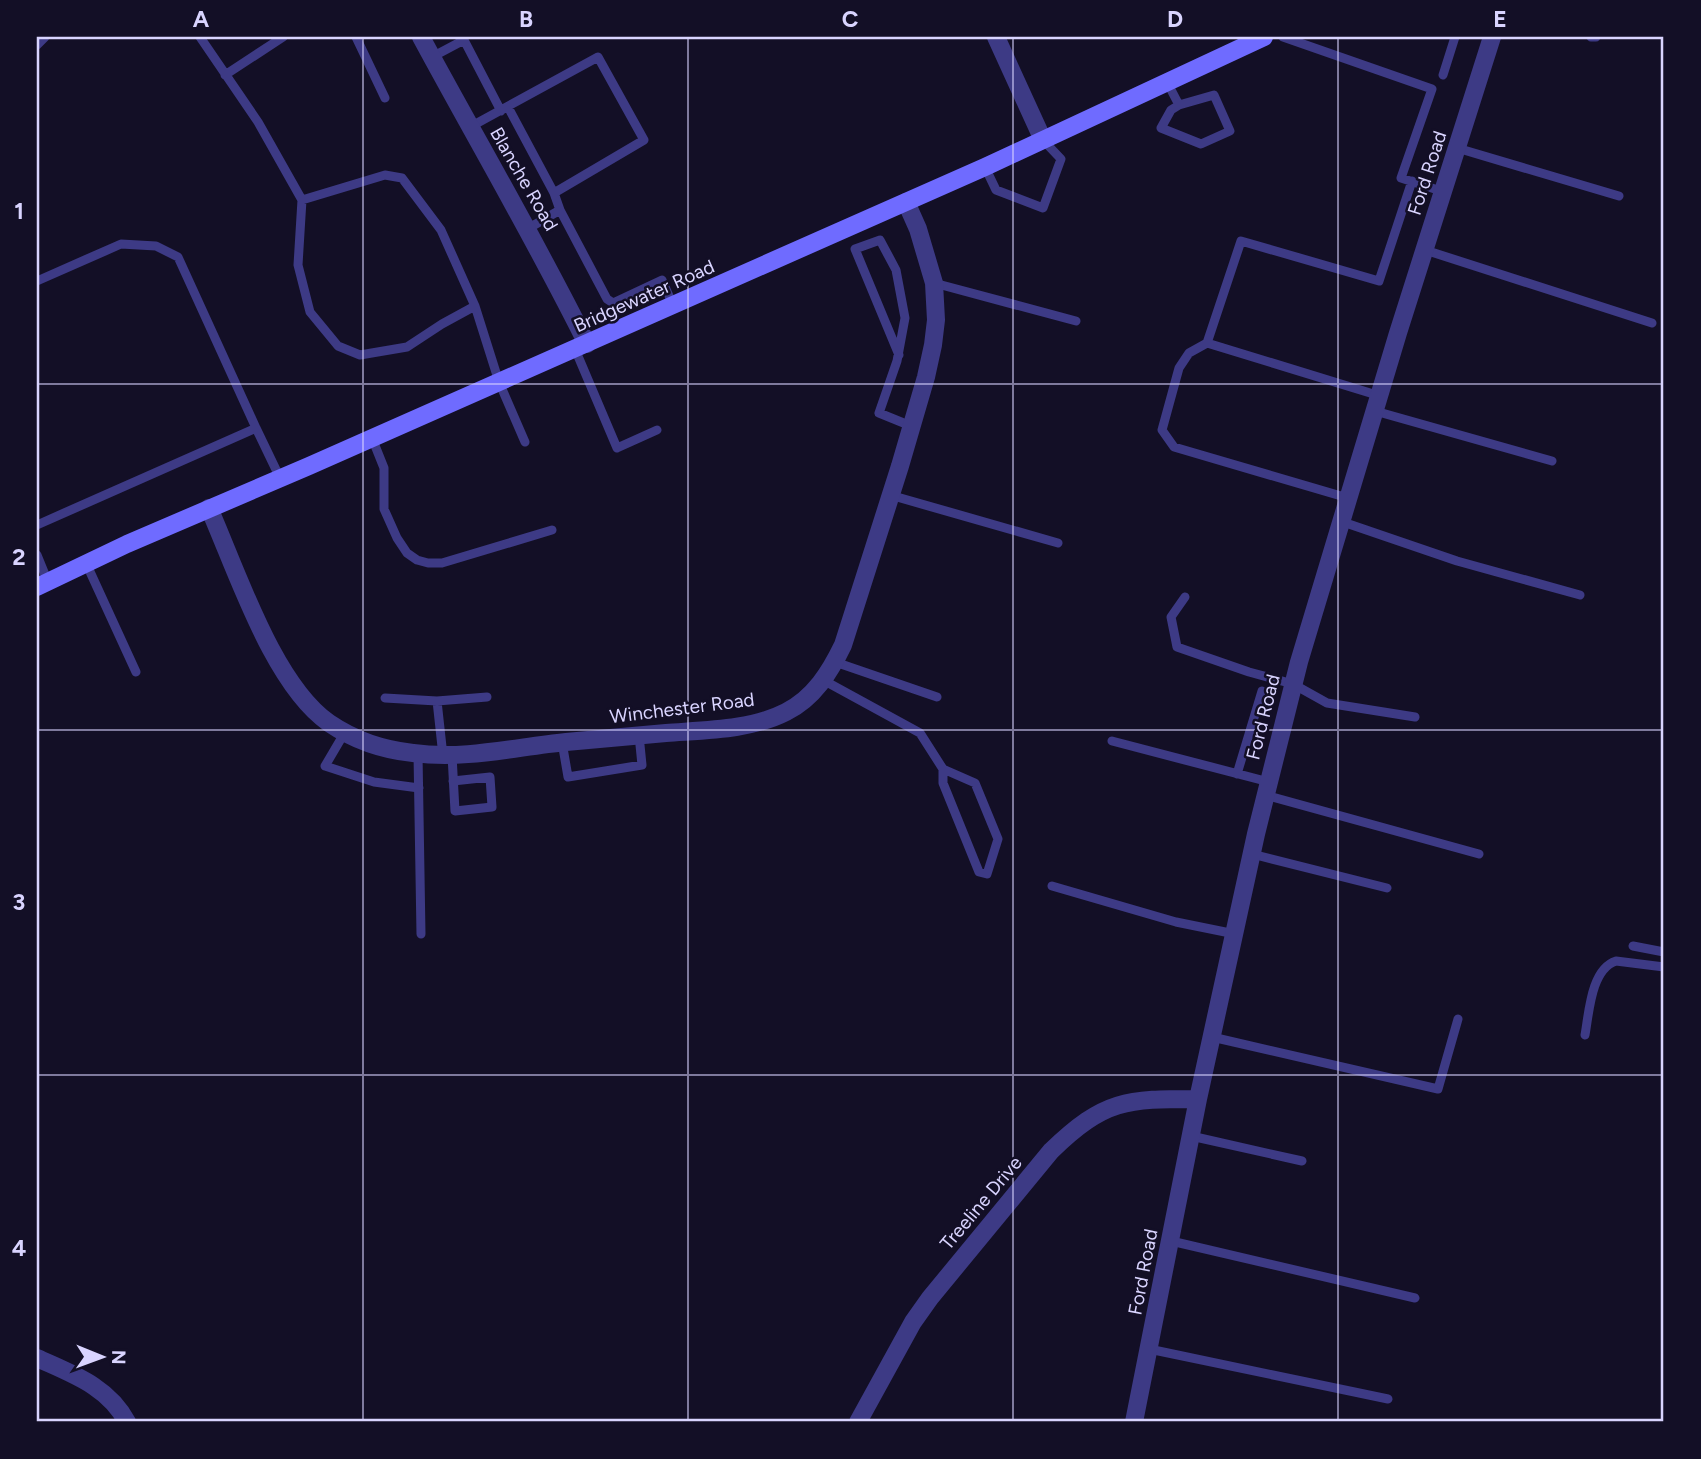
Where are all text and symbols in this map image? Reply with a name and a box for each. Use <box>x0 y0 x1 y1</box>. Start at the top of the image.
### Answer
text: A <box>193 5 210 33</box>
text: B <box>519 5 533 33</box>
text: C <box>842 5 859 33</box>
text: D <box>1167 5 1183 33</box>
text: E <box>1493 5 1507 33</box>
street label: Blanche Road <box>485 123 563 235</box>
street label: Ford Road <box>1403 128 1451 218</box>
text: 1 <box>14 197 24 225</box>
street label: Bridgewater Road <box>570 255 718 337</box>
text: 2 <box>12 543 26 571</box>
street label: Ford Road <box>1241 672 1285 762</box>
street label: Winchester Road <box>608 688 756 728</box>
text: 3 <box>13 888 25 916</box>
street label: Treeline Drive <box>935 1152 1027 1254</box>
street label: Ford Road <box>1123 1227 1163 1317</box>
text: 4 <box>12 1234 26 1262</box>
north arrow <box>66 1322 136 1392</box>
text: N <box>107 1350 130 1365</box>

